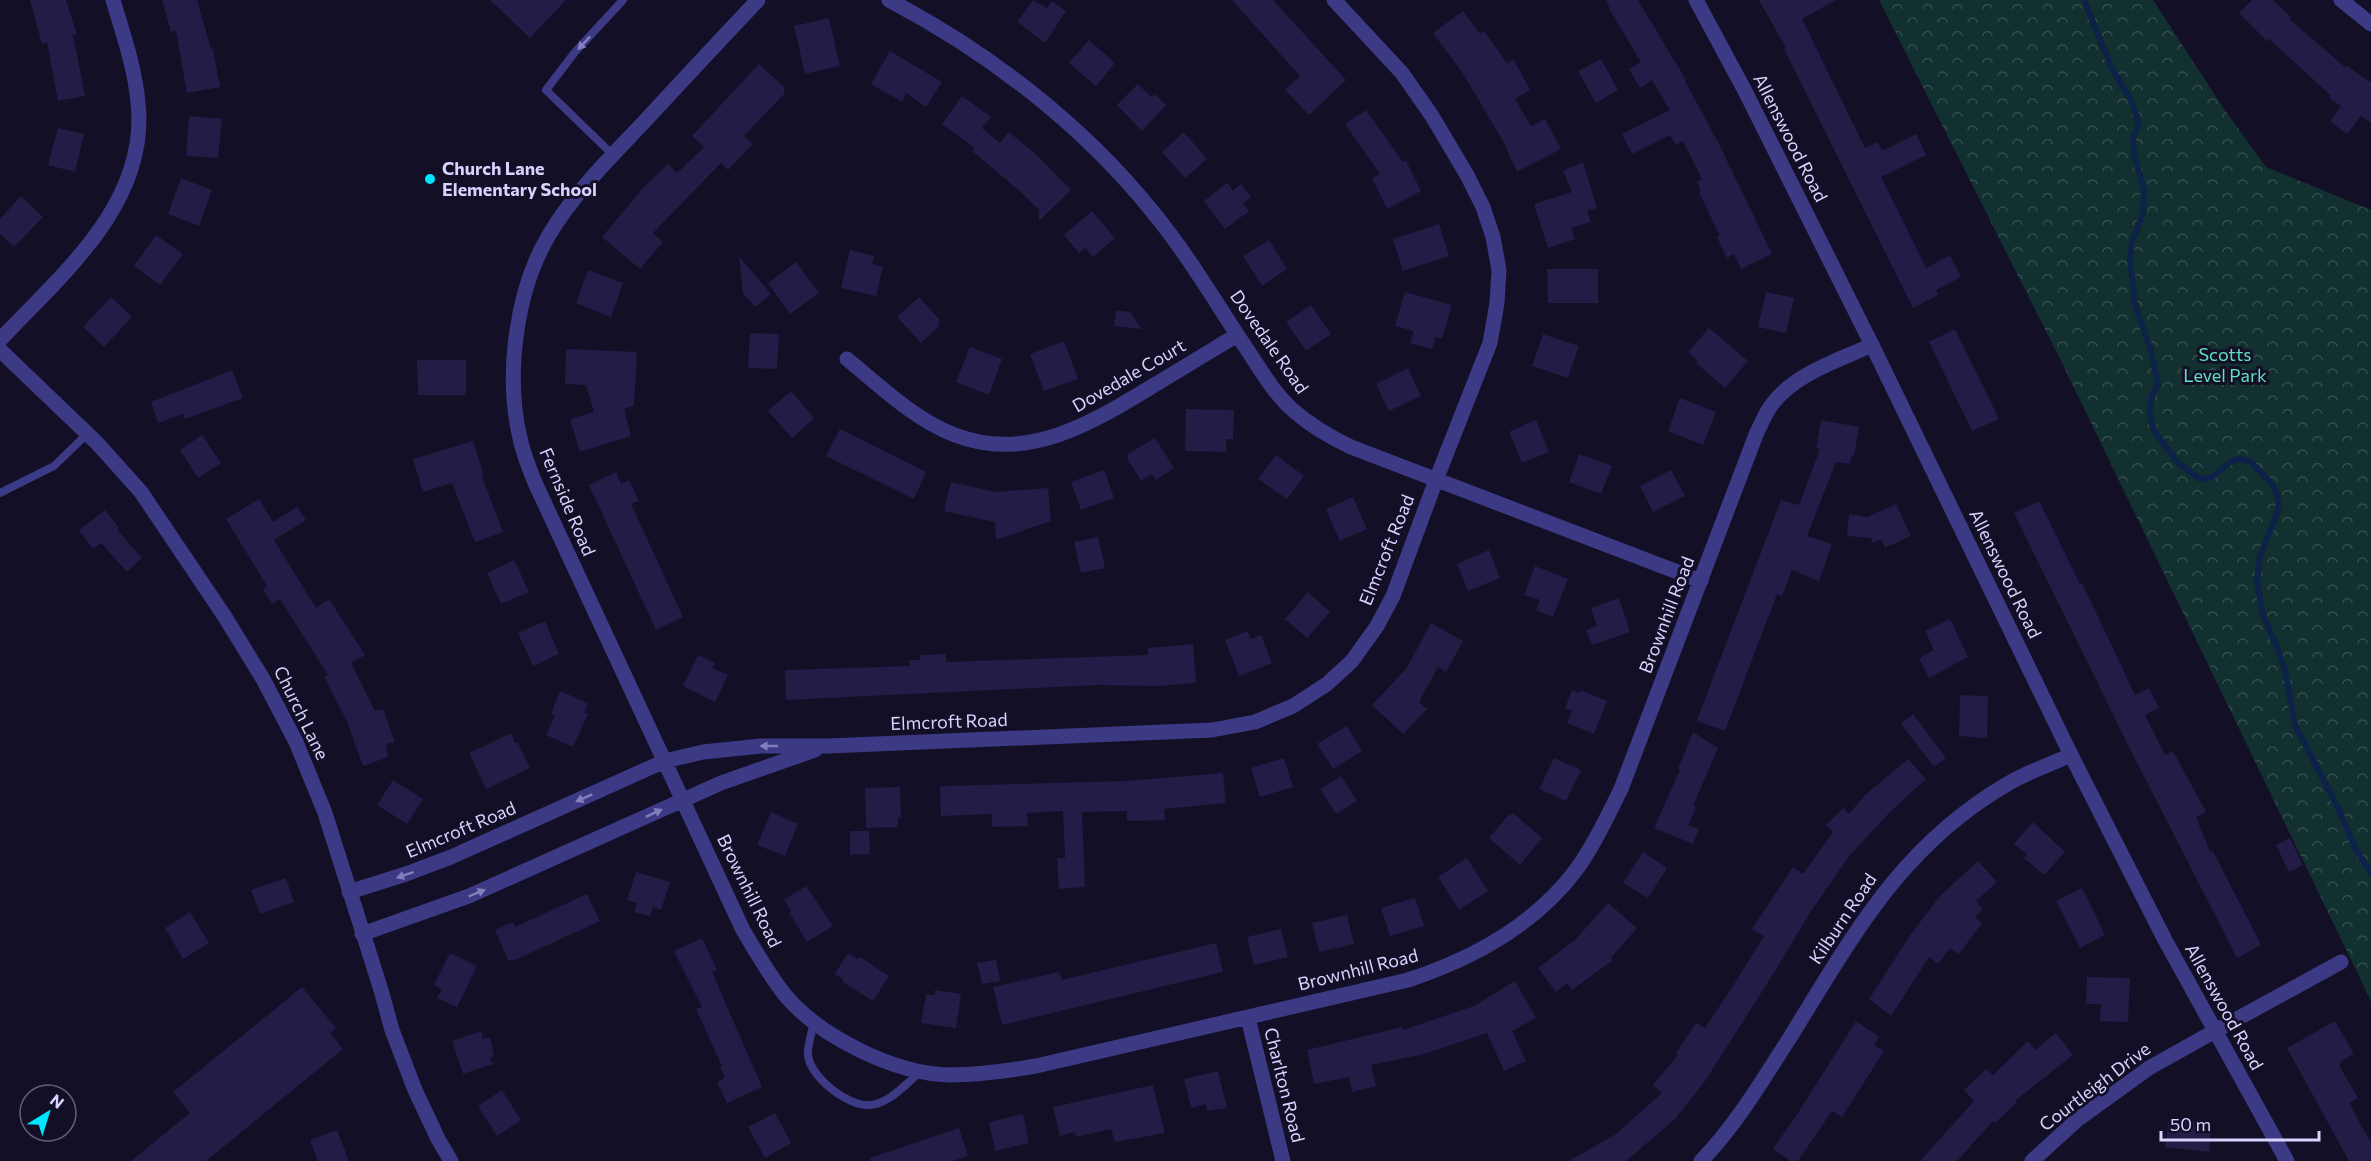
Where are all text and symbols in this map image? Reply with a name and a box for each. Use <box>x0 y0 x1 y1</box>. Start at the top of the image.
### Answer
one-way arrow <box>577 35 591 49</box>
street label: Allenswood Road <box>1749 70 1833 205</box>
place label: Church Lane Elementary School <box>442 157 597 200</box>
marker: Church Lane Elementary School <box>423 172 437 186</box>
street label: Dovedale Road <box>1226 285 1314 397</box>
street label: Dovedale Court <box>1068 334 1189 416</box>
park label: Scotts Level Park <box>2183 343 2267 386</box>
street label: Fernside Road <box>535 444 601 559</box>
street label: Elmcroft Road <box>1354 491 1418 608</box>
street label: Allenswood Road <box>1965 505 2047 642</box>
street label: Brownhill Road <box>1634 553 1698 676</box>
street label: Church Lane <box>270 662 334 763</box>
street label: Elmcroft Road <box>890 708 1008 734</box>
one-way arrow <box>760 741 779 751</box>
one-way arrow <box>575 793 592 802</box>
street label: Elmcroft Road <box>402 796 519 862</box>
one-way arrow <box>646 808 664 818</box>
street label: Brownhill Road <box>713 830 787 951</box>
street label: Kilburn Road <box>1804 869 1881 968</box>
one-way arrow <box>396 870 414 880</box>
one-way arrow <box>468 888 486 898</box>
street label: Allenswood Road <box>2181 940 2269 1073</box>
street label: Brownhill Road <box>1295 943 1420 995</box>
street label: Charlton Road <box>1260 1025 1310 1144</box>
street label: Courtleigh Drive <box>2035 1037 2154 1135</box>
north arrow <box>18 1083 78 1143</box>
text: N <box>47 1090 68 1112</box>
scale bar <box>2161 1104 2318 1142</box>
text: 50 m <box>2170 1113 2211 1135</box>

